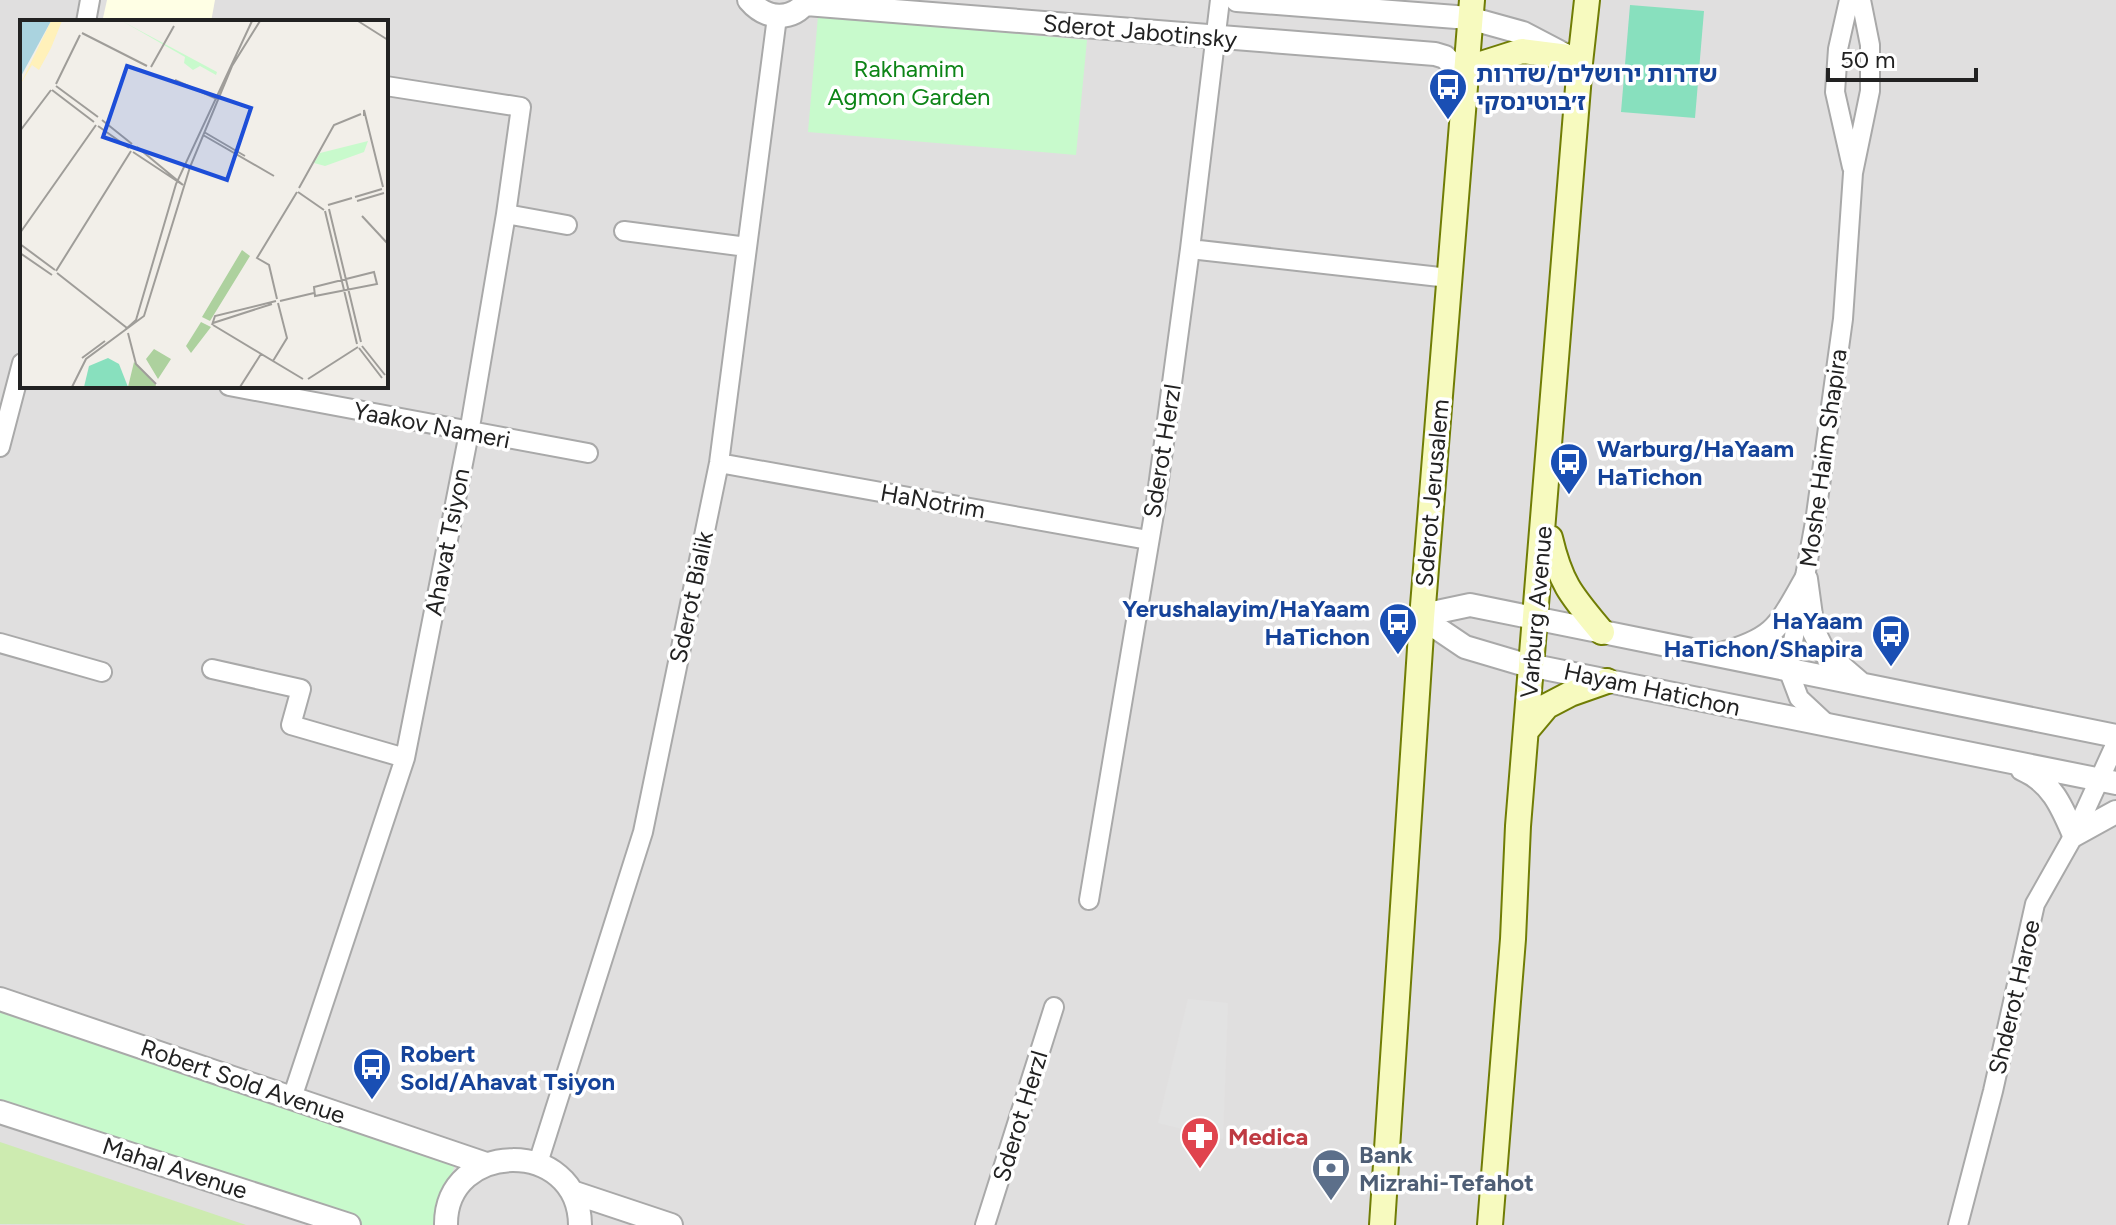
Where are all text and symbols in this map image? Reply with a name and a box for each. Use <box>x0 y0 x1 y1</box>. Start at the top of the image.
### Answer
street label: Sderot Jabotinsky <box>1042 8 1239 54</box>
inset map <box>20 20 388 388</box>
scale bar <box>1828 32 1976 82</box>
text: 50 m <box>1840 45 1896 74</box>
park label: Rakhamim Agmon Garden <box>828 54 991 111</box>
place label: שדרות ירושלים/שדרות ז׳בוטינסקי <box>1476 59 1718 116</box>
bus stop icon: שדרות ירושלים/שדרות ז׳בוטינסקי <box>1427 66 1469 121</box>
street label: Moshe Haim Shapira <box>1793 347 1853 569</box>
street label: Sderot Herzl <box>1137 382 1187 520</box>
street label: Yaakov Nameri <box>351 396 513 454</box>
street label: Sderot Jerusalem <box>1409 398 1455 588</box>
place label: Warburg/HaYaam HaTichon <box>1597 434 1794 491</box>
bus stop icon: Warburg/HaYaam HaTichon <box>1548 441 1590 496</box>
street label: Ahavat Tsiyon <box>418 466 476 618</box>
street label: HaNotrim <box>878 478 988 524</box>
street label: Varburg Avenue <box>1514 525 1558 699</box>
street label: Sderot Bialik <box>663 528 719 666</box>
place label: Yerushalayim/HaYaam HaTichon <box>1122 594 1370 651</box>
bus stop icon: Yerushalayim/HaYaam HaTichon <box>1377 601 1419 656</box>
place label: HaYaam HaTichon/Shapira <box>1664 606 1863 663</box>
bus stop icon: HaYaam HaTichon/Shapira <box>1870 613 1912 668</box>
street label: Hayam Hatichon <box>1561 656 1743 722</box>
street label: Shderot Haroe <box>1982 917 2046 1077</box>
street label: Robert Sold Avenue <box>137 1032 349 1130</box>
place label: Robert Sold/Ahavat Tsiyon <box>400 1039 615 1096</box>
bus stop icon: Robert Sold/Ahavat Tsiyon <box>351 1046 393 1101</box>
street label: Sderot Herzl <box>986 1047 1054 1185</box>
pharmacy icon: Medica <box>1179 1115 1221 1170</box>
place label: Medica <box>1228 1122 1308 1151</box>
street label: Mahal Avenue <box>99 1131 251 1205</box>
place label: Bank Mizrahi-Tefahot <box>1359 1140 1534 1197</box>
bank icon: Bank Mizrahi-Tefahot <box>1310 1147 1352 1202</box>

